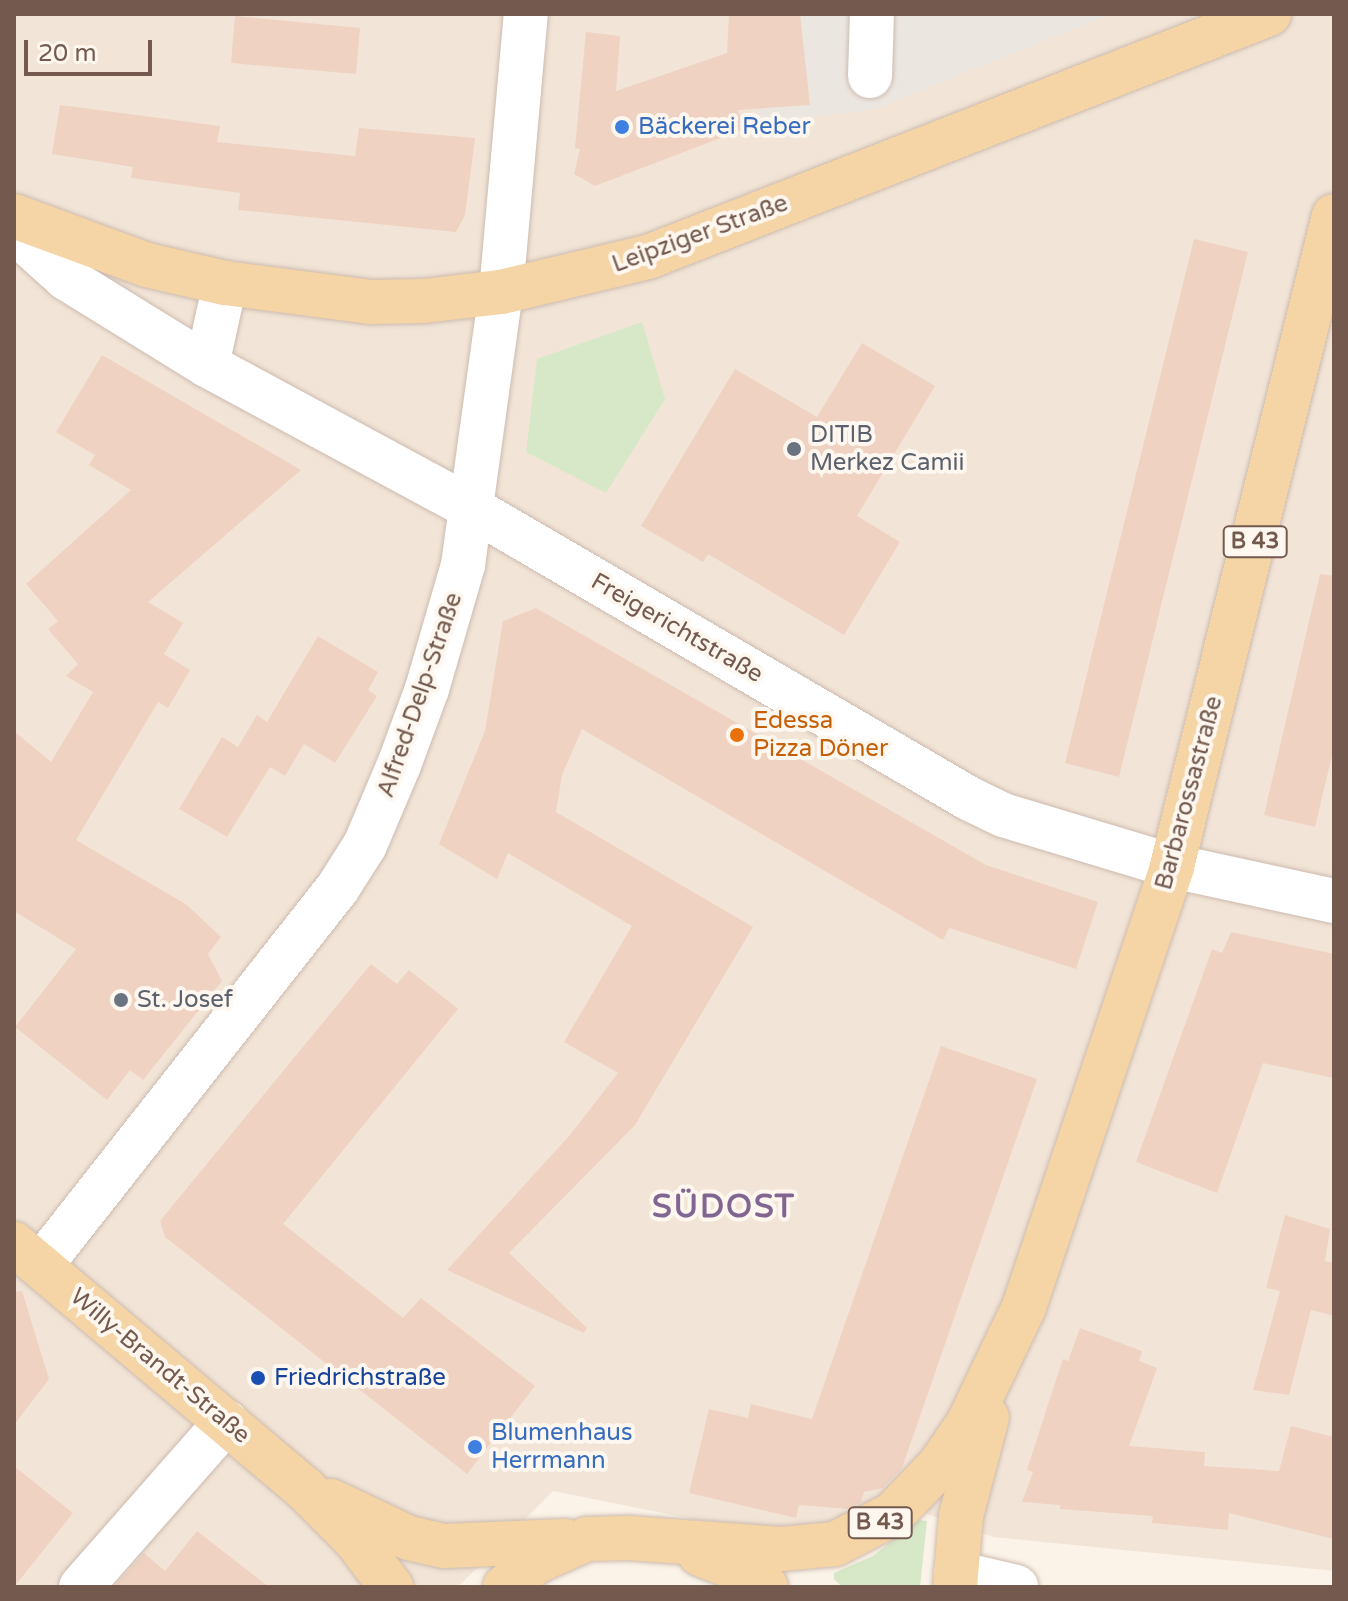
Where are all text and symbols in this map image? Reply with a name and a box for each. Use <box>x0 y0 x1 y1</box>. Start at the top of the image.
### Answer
scale bar <box>28 24 156 74</box>
text: 20 m <box>38 39 96 68</box>
place label: Bäckerei Reber <box>638 113 811 141</box>
marker: Bäckerei Reber <box>613 118 631 136</box>
street label: Leipziger Straße <box>608 189 792 279</box>
place label: DITIB Merkez Camii <box>810 421 964 477</box>
marker: DITIB Merkez Camii <box>785 440 803 458</box>
road number: B 43 <box>1221 524 1289 560</box>
street label: Freigerichtstraße <box>586 567 768 689</box>
street label: Alfred-Delp-Straße <box>371 589 469 801</box>
street label: Barbarossastraße <box>1149 693 1229 893</box>
place label: Edessa Pizza Döner <box>753 707 888 763</box>
marker: Edessa Pizza Döner <box>728 726 746 744</box>
place label: St. Josef <box>137 986 233 1014</box>
marker: St. Josef <box>112 991 130 1009</box>
district label: SÜDOST <box>652 1188 796 1226</box>
street label: Willy-Brandt-Straße <box>64 1282 256 1450</box>
place label: Friedrichstraße <box>274 1364 446 1392</box>
marker: Friedrichstraße <box>249 1369 267 1387</box>
place label: Blumenhaus Herrmann <box>491 1419 632 1475</box>
marker: Blumenhaus Herrmann <box>466 1438 484 1456</box>
road number: B 43 <box>846 1505 914 1541</box>

